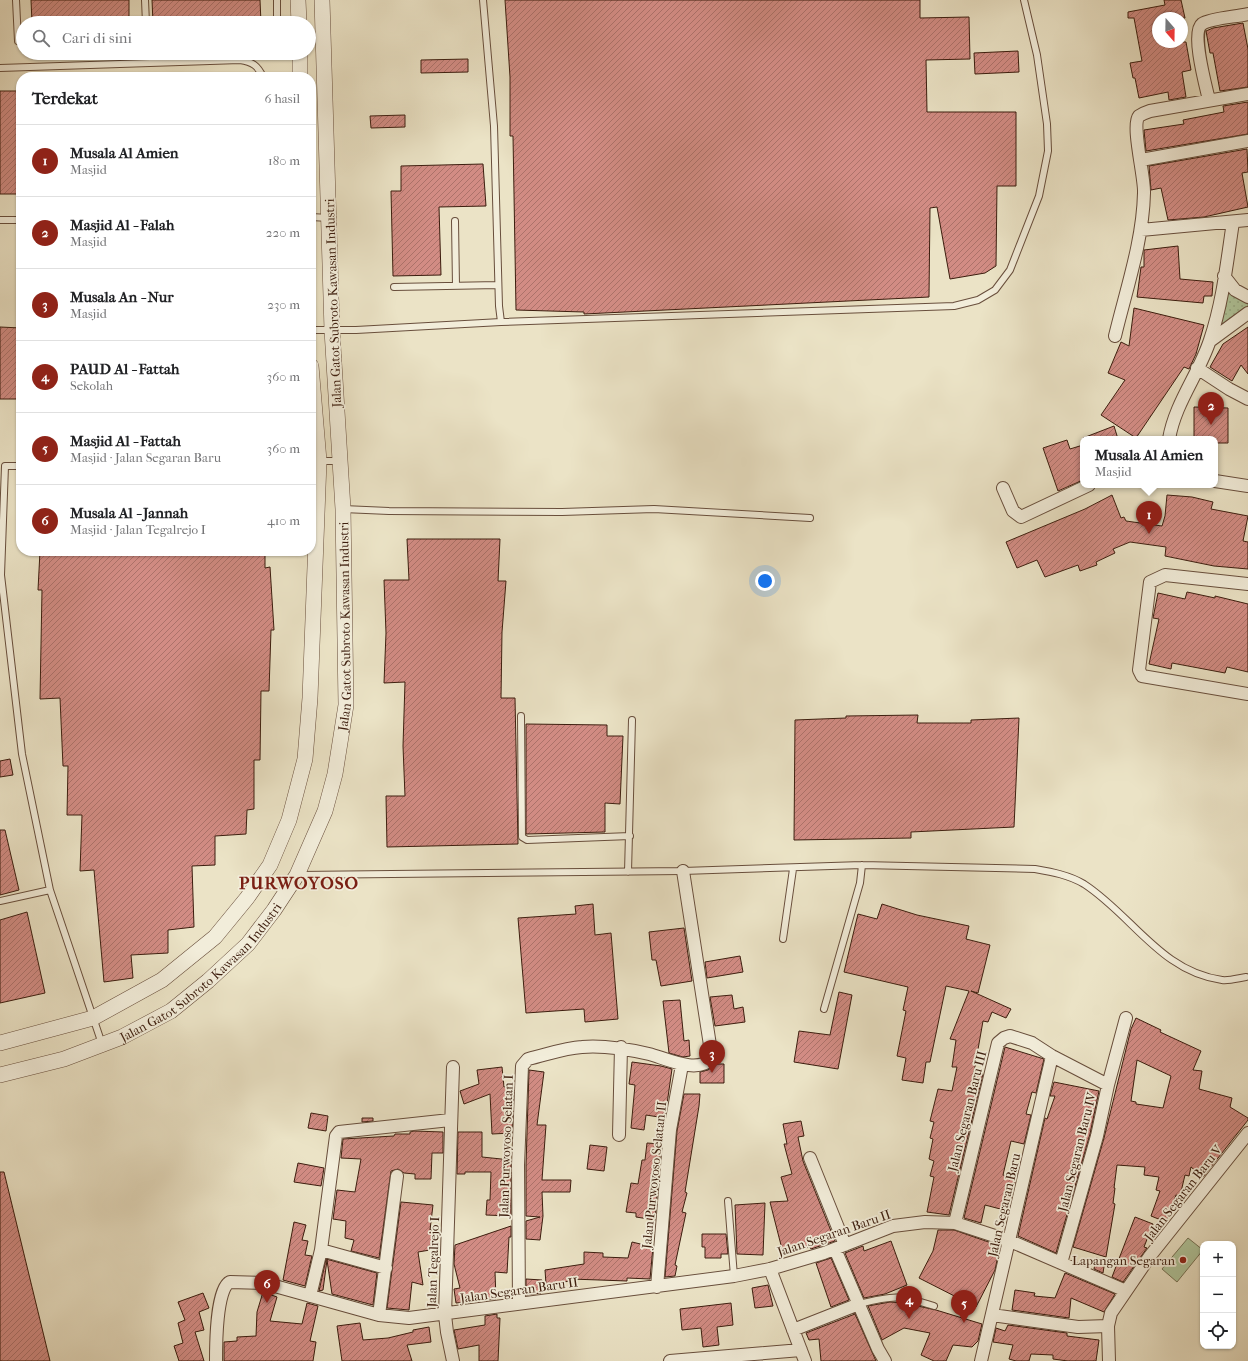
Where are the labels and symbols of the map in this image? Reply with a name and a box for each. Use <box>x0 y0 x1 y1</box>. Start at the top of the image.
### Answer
north arrow <box>1152 12 1188 48</box>
street label: Jalan Gatot Subroto Kawasan Industri <box>322 198 344 409</box>
pin: 2 <box>1198 392 1224 425</box>
pin: 1 <box>1136 501 1162 534</box>
street label: Jalan Gatot Subroto Kawasan Industri <box>334 521 354 733</box>
your location <box>755 571 775 591</box>
district label: PURWOYOSO <box>239 873 359 893</box>
street label: Jalan Gatot Subroto Kawasan Industri <box>116 900 284 1045</box>
pin: 3 <box>699 1040 725 1073</box>
street label: Jalan Segaran Baru III <box>944 1049 989 1174</box>
street label: Jalan Purwoyoso Selatan I <box>496 1074 516 1219</box>
street label: Jalan Segaran Baru IV <box>1055 1090 1099 1214</box>
street label: Jalan Purwoyoso Selatan II <box>639 1100 669 1250</box>
street label: Jalan Segaran Baru V <box>1140 1142 1225 1245</box>
street label: Jalan Segaran Baru <box>985 1151 1023 1259</box>
street label: Jalan Segaran Baru II <box>774 1207 893 1260</box>
street label: Jalan Tegalrejo I <box>424 1216 442 1309</box>
place label: Lapangan Segaran <box>1072 1253 1175 1268</box>
marker: Lapangan Segaran <box>1178 1255 1188 1265</box>
pin: 6 <box>254 1270 280 1303</box>
street label: Jalan Segaran Baru II <box>458 1274 579 1306</box>
pin: 4 <box>896 1286 922 1319</box>
pin: 5 <box>951 1290 977 1323</box>

